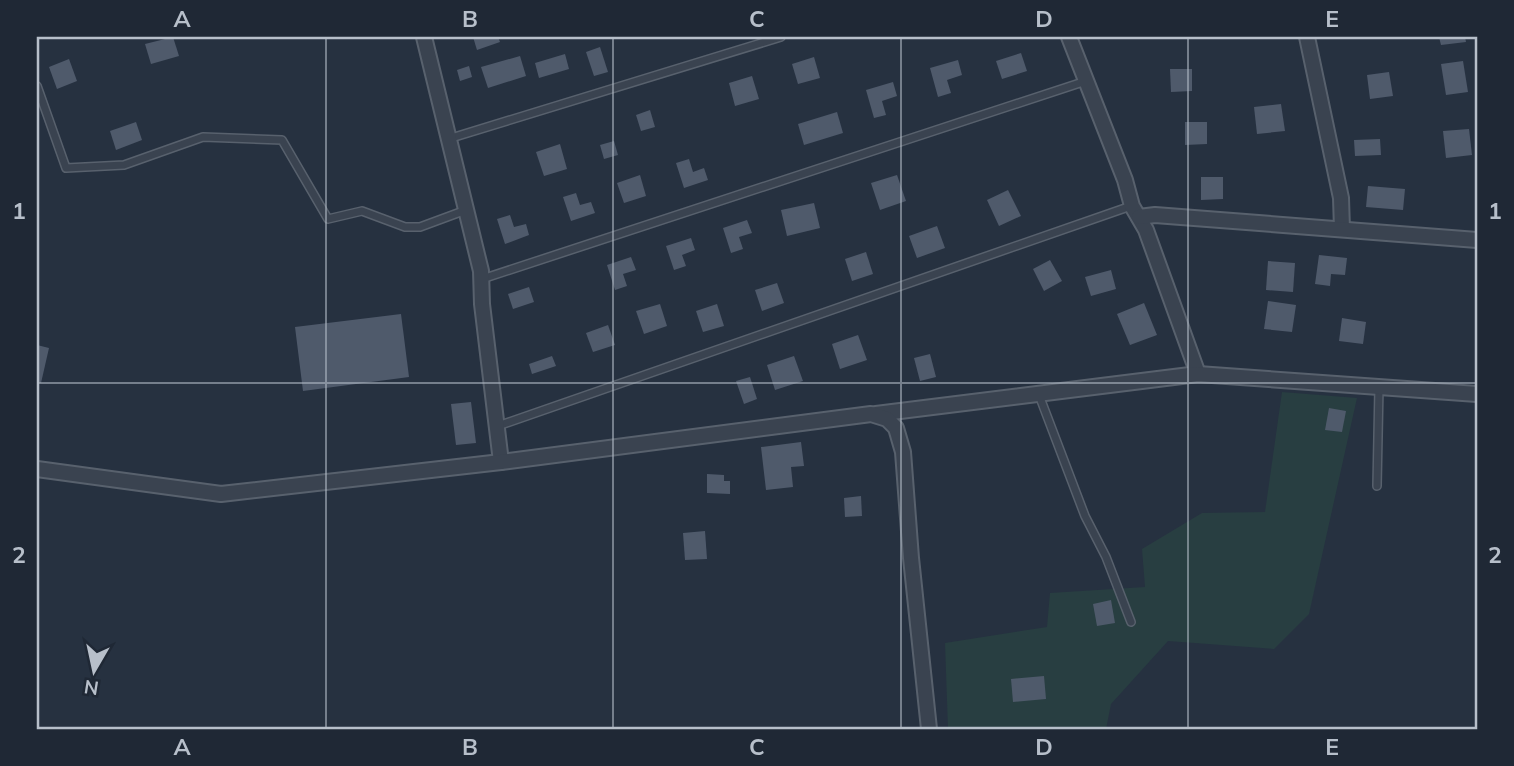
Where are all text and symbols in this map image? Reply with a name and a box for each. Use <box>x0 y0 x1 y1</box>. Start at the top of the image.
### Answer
text: A <box>173 4 191 33</box>
text: B <box>462 4 478 33</box>
text: C <box>749 4 765 33</box>
text: D <box>1035 4 1053 33</box>
text: E <box>1325 4 1339 33</box>
text: 1 <box>12 196 26 225</box>
text: 1 <box>1488 196 1502 225</box>
text: 2 <box>12 540 26 569</box>
text: 2 <box>1488 540 1502 569</box>
north arrow <box>60 636 130 706</box>
text: N <box>82 675 100 701</box>
text: A <box>173 732 191 761</box>
text: B <box>462 732 478 761</box>
text: C <box>749 732 765 761</box>
text: D <box>1035 732 1053 761</box>
text: E <box>1325 732 1339 761</box>

